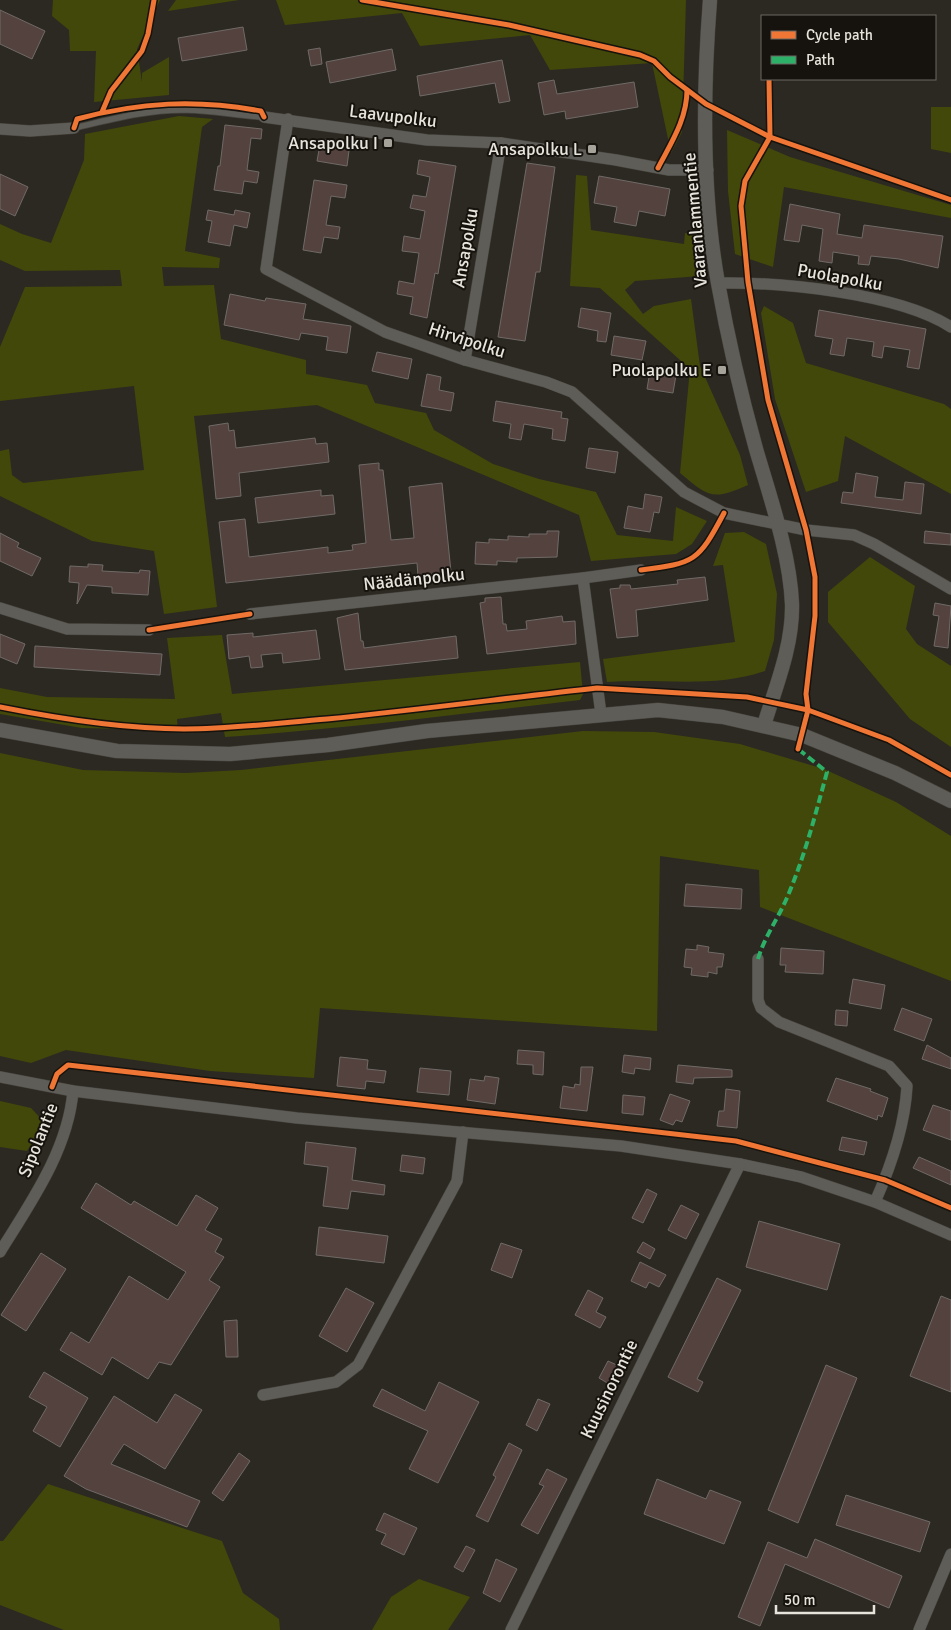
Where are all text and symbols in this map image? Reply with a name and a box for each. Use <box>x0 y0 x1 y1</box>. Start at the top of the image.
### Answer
legend <box>761 15 936 80</box>
text: Cycle path <box>806 26 873 44</box>
text: Path <box>806 51 835 69</box>
street label: Laavupolku <box>348 100 438 132</box>
place label: Ansapolku I <box>288 132 378 154</box>
marker: Ansapolku I <box>382 137 394 149</box>
place label: Ansapolku L <box>488 138 582 160</box>
marker: Ansapolku L <box>586 143 598 155</box>
street label: Vaaranlammentie <box>678 151 712 289</box>
street label: Ansapolku <box>447 206 483 290</box>
street label: Puolapolku <box>796 259 884 295</box>
street label: Hirvipolku <box>426 317 508 363</box>
place label: Puolapolku E <box>612 359 712 381</box>
marker: Puolapolku E <box>716 364 728 376</box>
street label: Näädänpolku <box>362 563 466 595</box>
street label: Sipolantie <box>13 1100 63 1180</box>
street label: Kuusinorontie <box>575 1336 643 1442</box>
scale bar <box>776 1582 874 1614</box>
text: 50 m <box>784 1591 815 1609</box>

